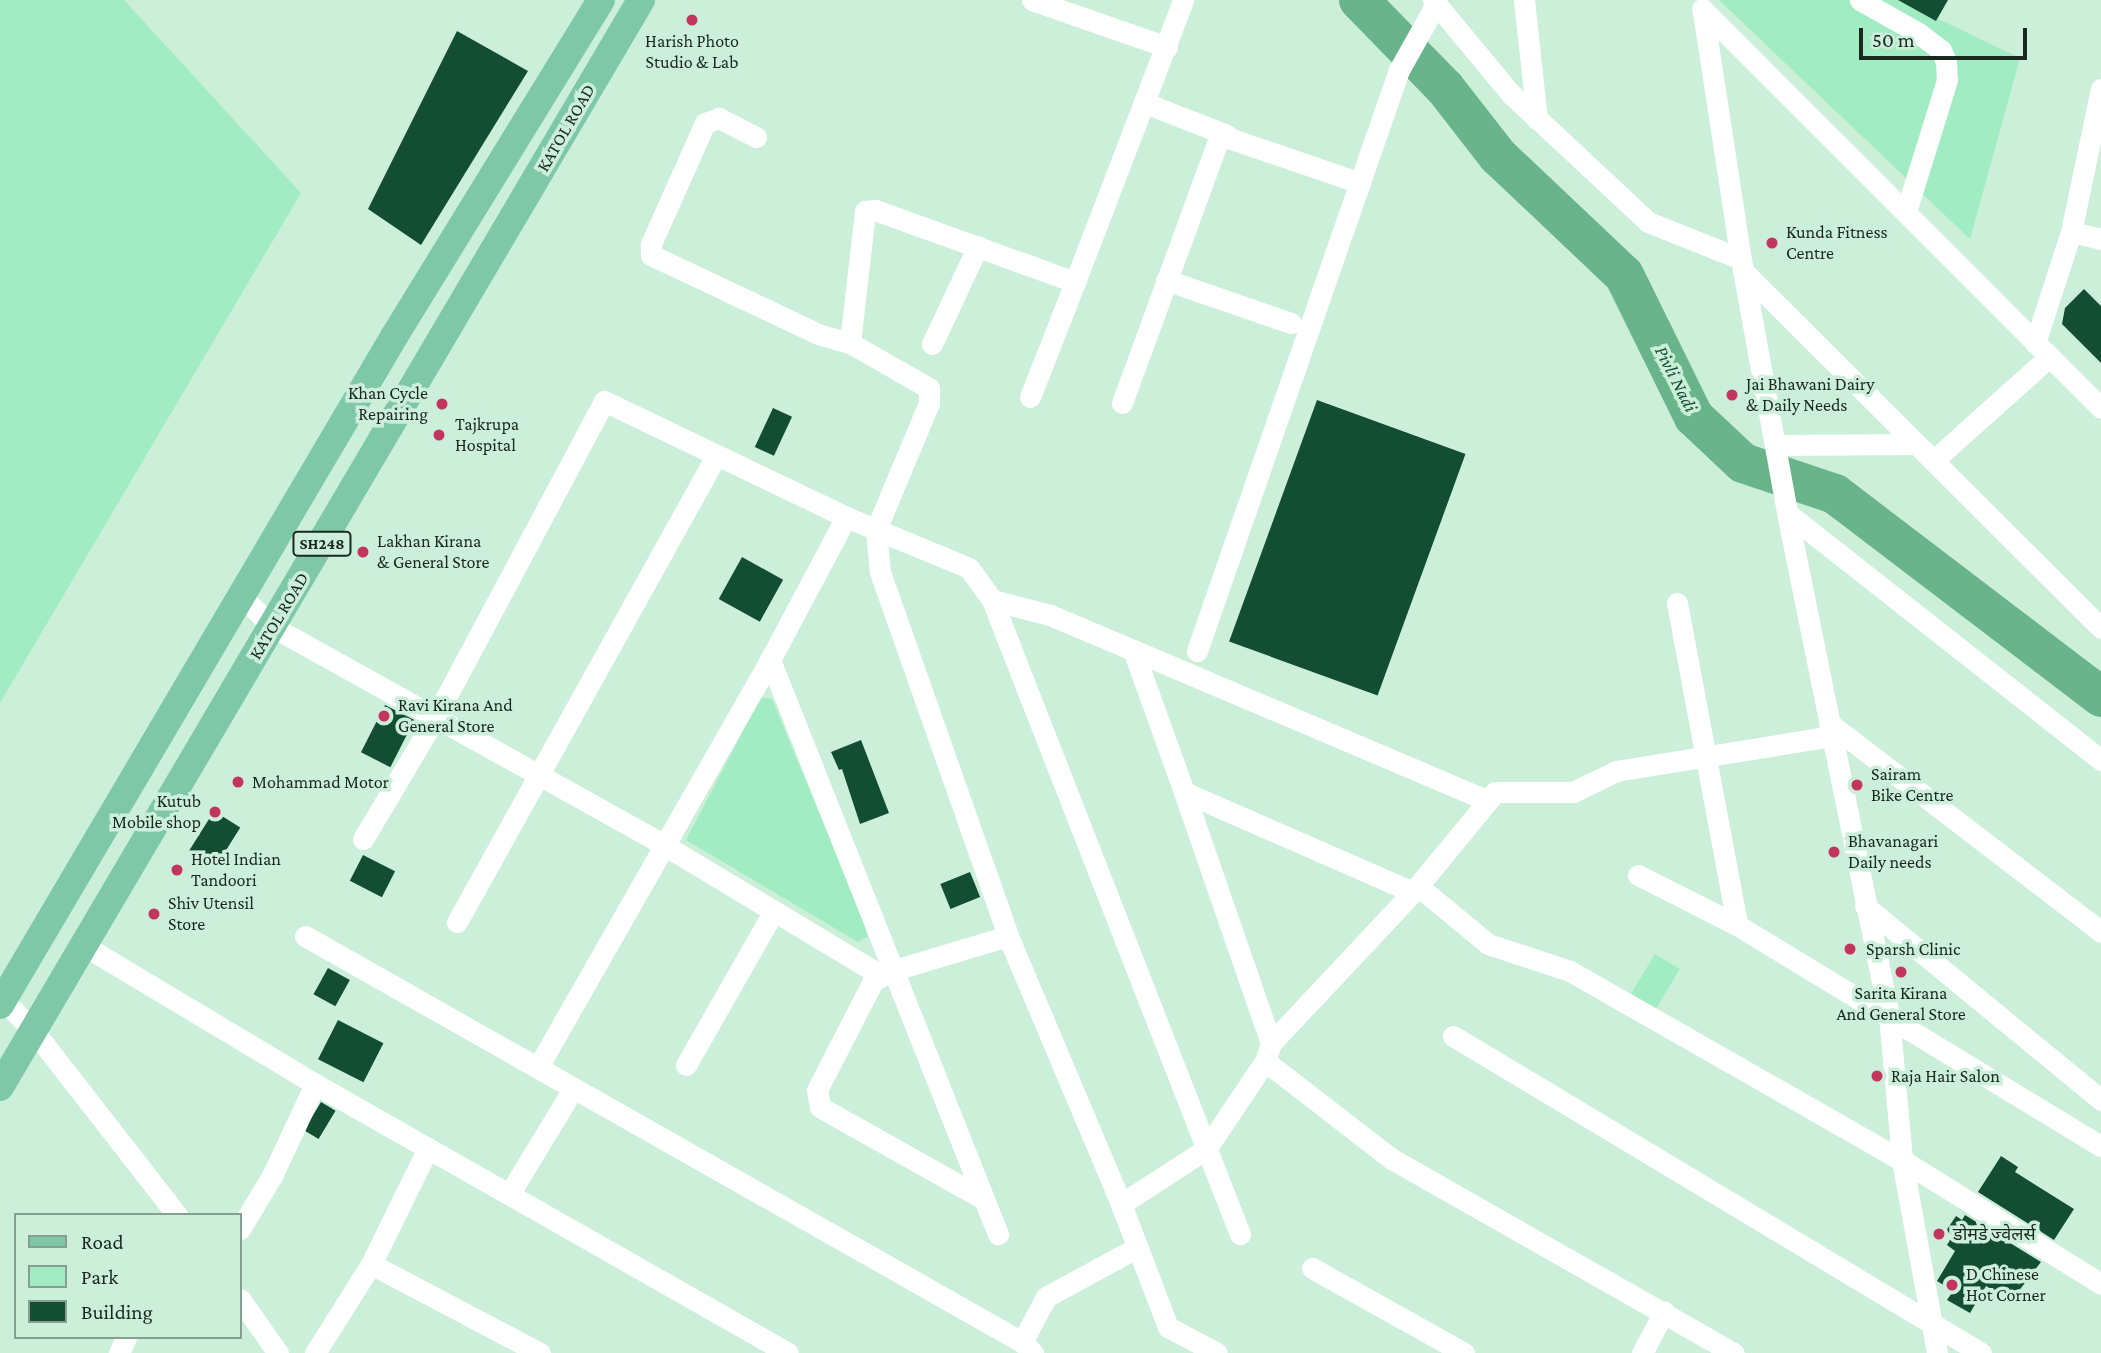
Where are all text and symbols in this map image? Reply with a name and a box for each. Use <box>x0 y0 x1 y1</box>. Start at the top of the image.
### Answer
marker: Harish Photo Studio & Lab <box>684 12 700 28</box>
scale bar <box>1863 14 2031 58</box>
text: 50 m <box>1872 28 1915 52</box>
place label: Harish Photo Studio & Lab <box>645 31 739 74</box>
street label: KATOL ROAD <box>532 80 600 176</box>
place label: Kunda Fitness Centre <box>1786 222 1888 264</box>
marker: Kunda Fitness Centre <box>1764 235 1780 251</box>
water label: Pivli Nadi <box>1650 342 1702 416</box>
place label: Jai Bhawani Dairy & Daily Needs <box>1746 374 1874 416</box>
place label: Khan Cycle Repairing <box>348 383 428 426</box>
marker: Jai Bhawani Dairy & Daily Needs <box>1724 387 1740 403</box>
marker: Khan Cycle Repairing <box>434 396 450 412</box>
place label: Tajkrupa Hospital <box>455 414 519 457</box>
marker: Tajkrupa Hospital <box>429 425 449 445</box>
road number: SH248 <box>292 531 352 556</box>
place label: Lakhan Kirana & General Store <box>377 531 489 574</box>
marker: Lakhan Kirana & General Store <box>355 544 371 560</box>
street label: KATOL ROAD <box>245 569 313 663</box>
place label: Ravi Kirana And General Store <box>398 695 513 738</box>
marker: Ravi Kirana And General Store <box>376 708 392 724</box>
place label: Sairam Bike Centre <box>1871 764 1953 806</box>
place label: Mohammad Motor <box>252 771 389 793</box>
marker: Mohammad Motor <box>230 774 246 790</box>
marker: Sairam Bike Centre <box>1849 777 1865 793</box>
place label: Kutub Mobile shop <box>112 791 201 834</box>
marker: Kutub Mobile shop <box>207 804 223 820</box>
place label: Bhavanagari Daily needs <box>1848 831 1938 874</box>
marker: Bhavanagari Daily needs <box>1826 844 1842 860</box>
place label: Hotel Indian Tandoori <box>191 849 281 892</box>
marker: Hotel Indian Tandoori <box>169 862 185 878</box>
place label: Shiv Utensil Store <box>168 893 254 936</box>
marker: Shiv Utensil Store <box>146 906 162 922</box>
place label: Sparsh Clinic <box>1866 938 1960 960</box>
marker: Sparsh Clinic <box>1840 939 1860 959</box>
marker: Sarita Kirana And General Store <box>1893 964 1909 980</box>
place label: Sarita Kirana And General Store <box>1836 983 1966 1026</box>
place label: Raja Hair Salon <box>1891 1065 2000 1087</box>
marker: Raja Hair Salon <box>1869 1068 1885 1084</box>
legend <box>14 1213 242 1339</box>
place label: डोमडे ज्वेलर्स <box>1953 1223 2036 1245</box>
marker: डोमडे ज्वेलर्स <box>1931 1226 1947 1242</box>
text: Road <box>81 1230 124 1254</box>
place label: D Chinese Hot Corner <box>1966 1264 2046 1306</box>
text: Park <box>81 1265 118 1289</box>
marker: D Chinese Hot Corner <box>1944 1277 1960 1293</box>
text: Building <box>81 1300 153 1324</box>

